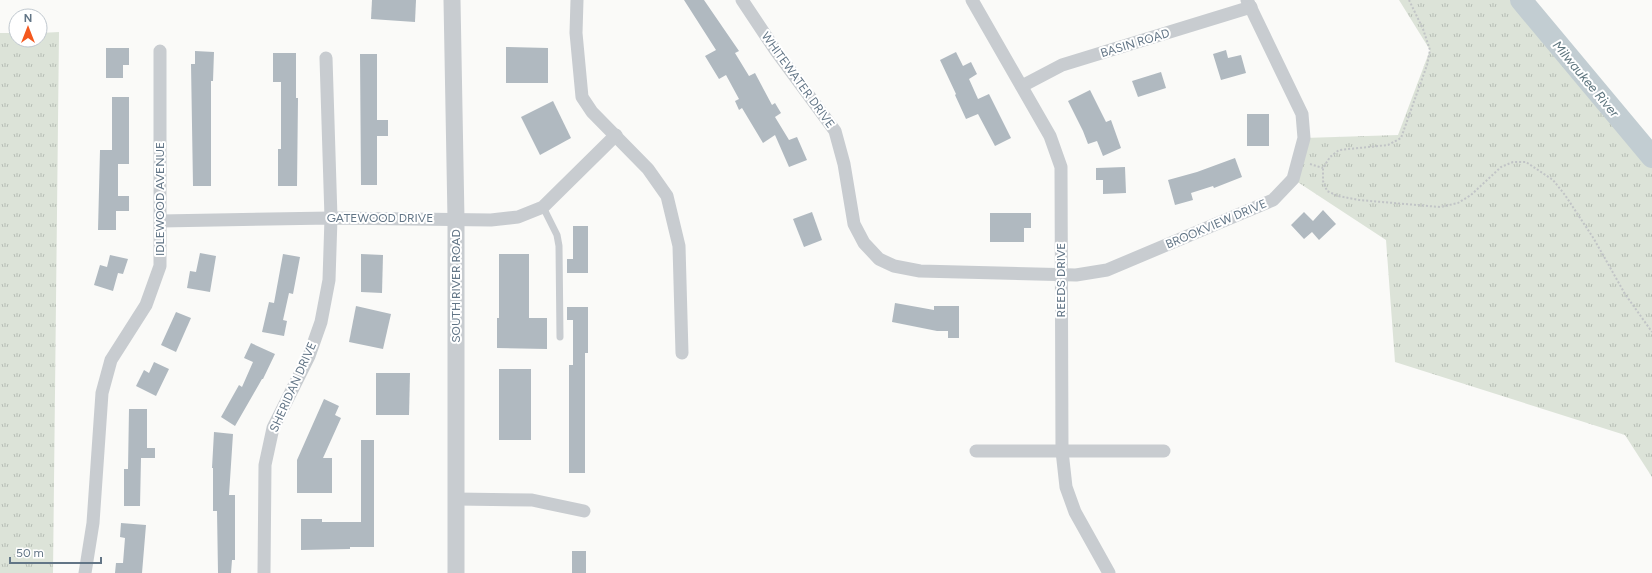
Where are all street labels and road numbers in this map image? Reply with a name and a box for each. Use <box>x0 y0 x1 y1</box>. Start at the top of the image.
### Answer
street label: BASIN ROAD <box>1099 26 1171 60</box>
street label: WHITEWATER DRIVE <box>758 29 838 131</box>
street label: IDLEWOOD AVENUE <box>153 142 167 256</box>
street label: BROOKVIEW DRIVE <box>1163 196 1269 252</box>
street label: GATEWOOD DRIVE <box>327 211 433 225</box>
street label: SOUTH RIVER ROAD <box>449 229 463 343</box>
street label: REEDS DRIVE <box>1054 243 1068 317</box>
street label: SHERIDAN DRIVE <box>267 340 319 434</box>

